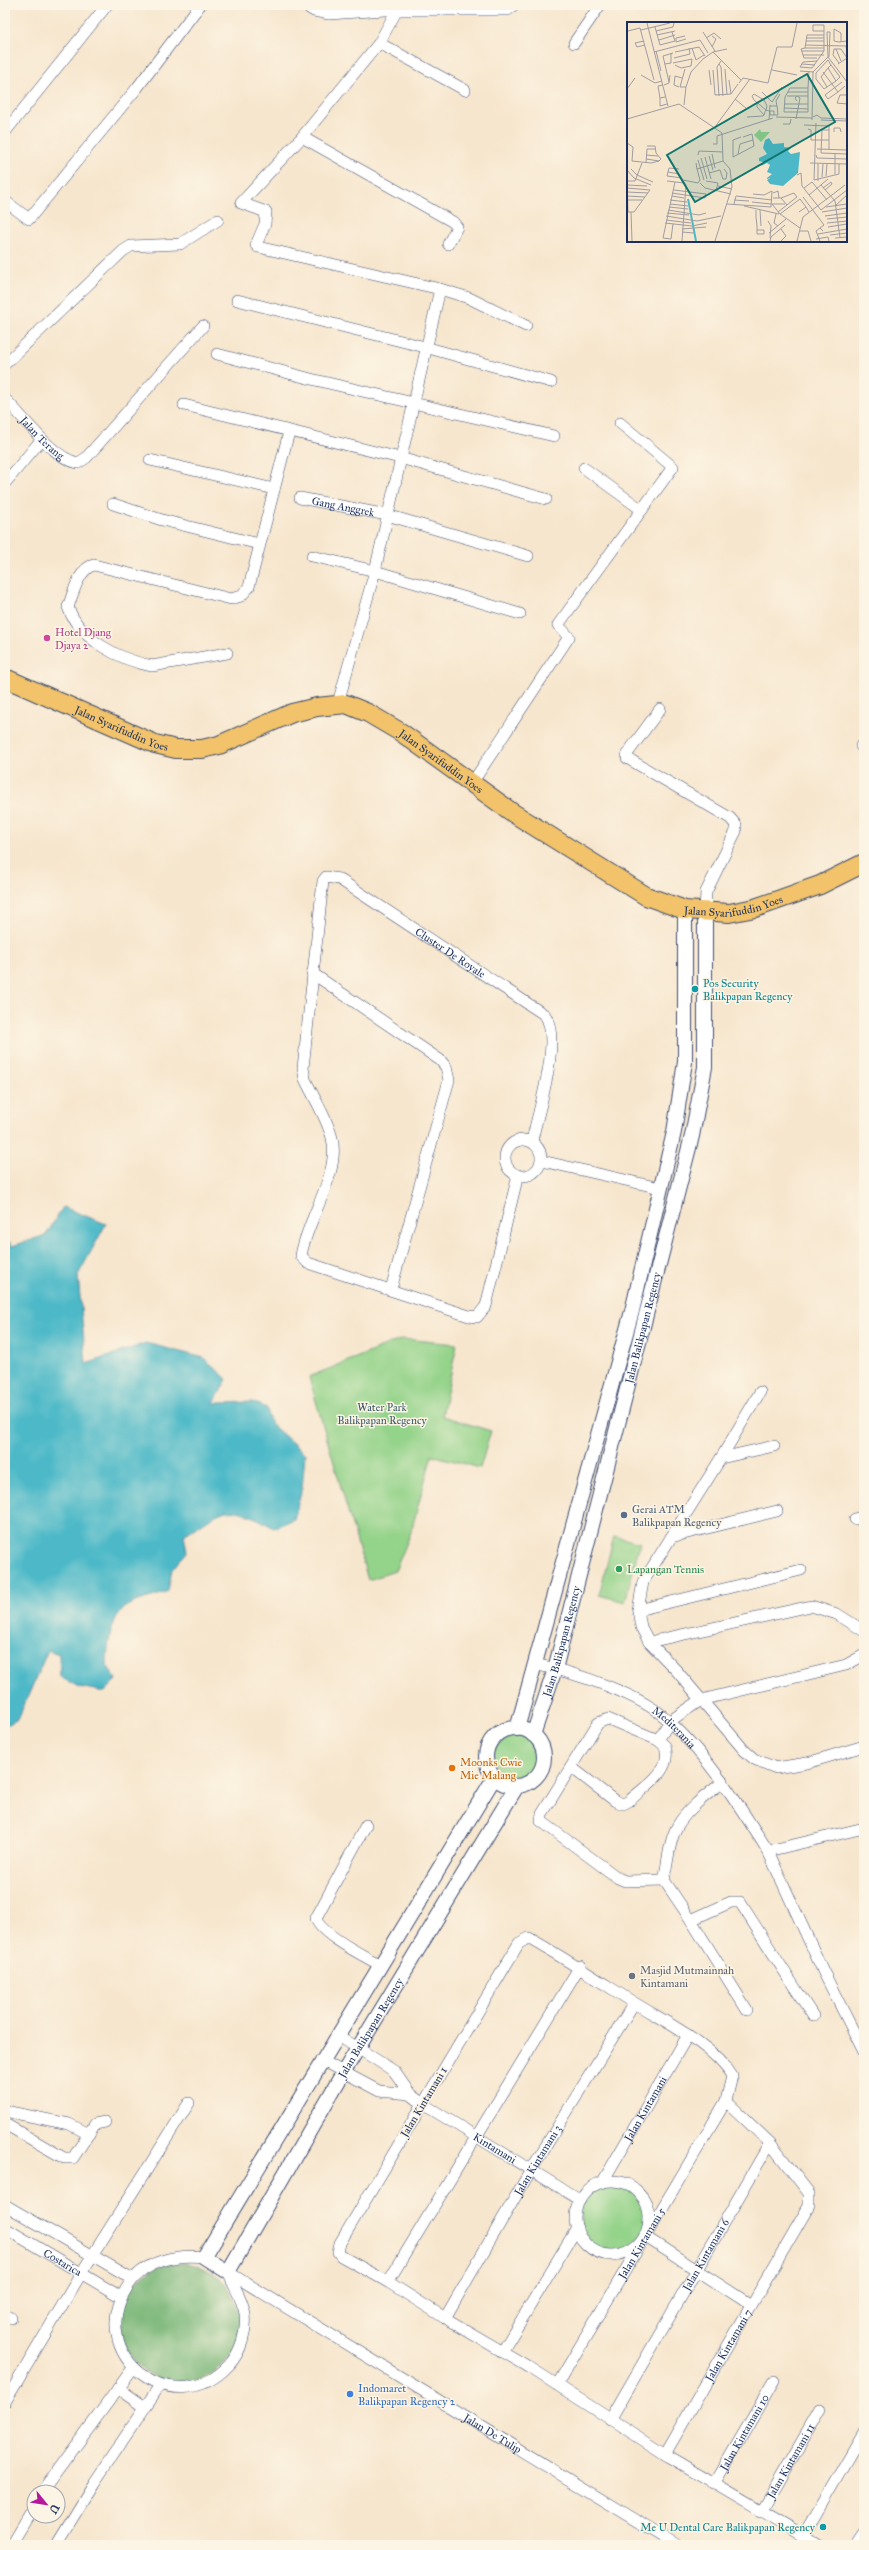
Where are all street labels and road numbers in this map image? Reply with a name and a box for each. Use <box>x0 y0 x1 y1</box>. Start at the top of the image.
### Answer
street label: Jalan Terang <box>16 413 67 463</box>
street label: Gang Anggrek <box>311 494 376 519</box>
street label: Jalan Syarifuddin Yoes <box>71 703 170 753</box>
street label: Jalan Syarifuddin Yoes <box>395 726 486 796</box>
street label: Jalan Syarifuddin Yoes <box>683 892 784 920</box>
street label: Cluster De Royale <box>413 925 488 981</box>
street label: Jalan Balikpapan Regency <box>622 1270 663 1386</box>
street label: Jalan Balikpapan Regency <box>539 1584 583 1700</box>
street label: Mediterania <box>650 1704 699 1751</box>
street label: Jalan Balikpapan Regency <box>335 1975 406 2081</box>
street label: Jalan Kintamani 1 <box>397 2065 451 2141</box>
street label: Jalan Kintamani <box>621 2074 669 2145</box>
street label: Jalan Kintamani 3 <box>511 2123 564 2199</box>
street label: Kintamani <box>471 2130 519 2166</box>
street label: Jalan Kintamani 5 <box>615 2205 668 2282</box>
street label: Jalan Kintamani 6 <box>679 2216 732 2294</box>
street label: Costarica <box>41 2246 84 2279</box>
street label: Jalan Kintamani 7 <box>702 2307 754 2385</box>
street label: Jalan Kintamani 10 <box>716 2392 771 2474</box>
street label: Jalan De Tulip <box>460 2410 524 2456</box>
street label: Jalan Kintamani 11 <box>763 2421 817 2502</box>

